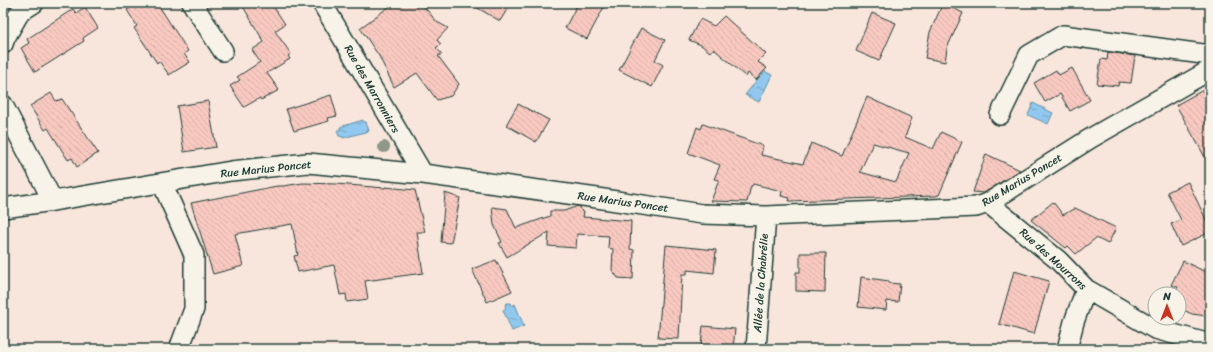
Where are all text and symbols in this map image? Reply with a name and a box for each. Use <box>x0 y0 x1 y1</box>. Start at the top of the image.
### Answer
street label: Rue des Marronniers <box>339 41 406 138</box>
street label: Rue Marius Poncet <box>978 148 1066 212</box>
street label: Rue Marius Poncet <box>220 155 313 183</box>
street label: Rue Marius Poncet <box>576 186 670 218</box>
street label: Rue des Mourrons <box>1015 223 1091 295</box>
street label: Allée de la Chabrélie <box>748 232 774 334</box>
north arrow <box>1147 286 1187 326</box>
text: N <box>1162 287 1171 306</box>

